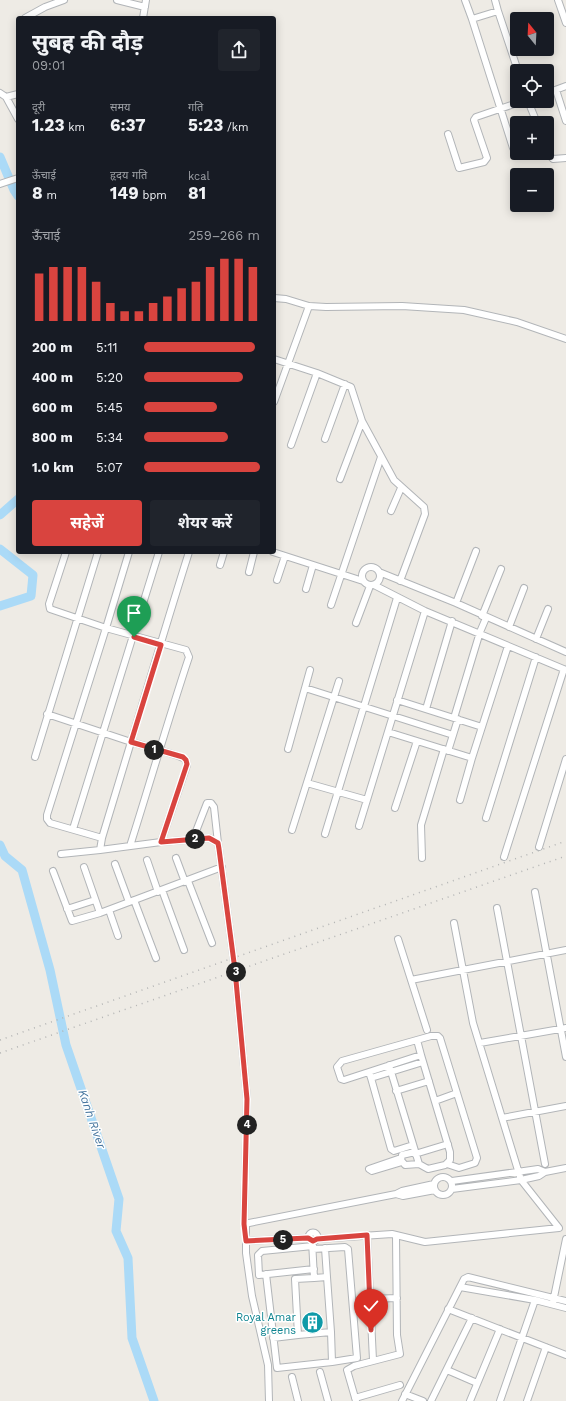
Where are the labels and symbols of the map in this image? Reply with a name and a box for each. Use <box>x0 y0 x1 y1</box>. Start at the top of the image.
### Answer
north arrow <box>510 12 554 56</box>
pin <box>117 596 151 637</box>
pin: 1 <box>144 740 164 760</box>
pin: 2 <box>185 829 205 849</box>
pin: 3 <box>226 962 246 982</box>
water label: Kanh River <box>75 1088 109 1152</box>
pin: 4 <box>237 1115 257 1135</box>
pin: 5 <box>273 1230 293 1250</box>
pin <box>354 1289 388 1330</box>
building icon: Royal Amar greens <box>299 1310 325 1336</box>
place label: Royal Amar greens <box>236 1311 297 1337</box>

